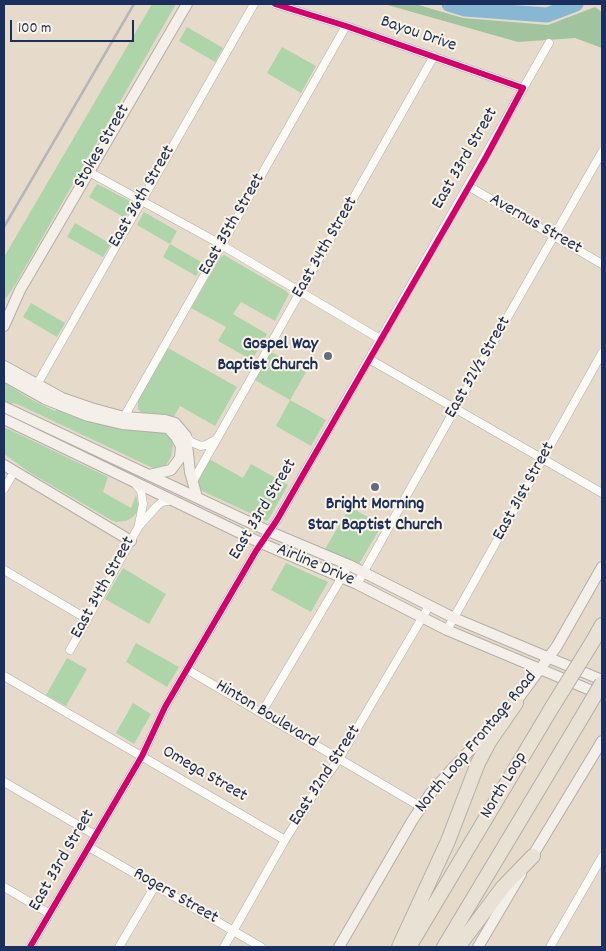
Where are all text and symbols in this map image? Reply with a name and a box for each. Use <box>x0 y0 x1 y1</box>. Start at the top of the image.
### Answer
scale bar <box>12 10 136 42</box>
street label: Bayou Drive <box>377 12 459 58</box>
text: 100 m <box>18 18 51 40</box>
street label: Stokes Street <box>70 101 136 193</box>
street label: East 33rd Street <box>428 104 504 214</box>
street label: East 36th Street <box>105 142 181 252</box>
street label: East 35th Street <box>195 170 271 280</box>
street label: Avernus Street <box>485 190 585 260</box>
street label: East 34th Street <box>288 194 364 302</box>
street label: East 32½ Street <box>441 313 517 423</box>
place label: Gospel Way Baptist Church <box>217 335 318 378</box>
marker: Gospel Way Baptist Church <box>322 350 334 362</box>
street label: East 31st Street <box>489 439 561 545</box>
street label: East 33rd Street <box>225 456 303 564</box>
marker: Bright Morning Star Baptist Church <box>369 481 381 493</box>
place label: Bright Morning Star Baptist Church <box>308 495 442 538</box>
street label: East 34th Street <box>67 533 141 643</box>
street label: Airline Drive <box>273 540 357 592</box>
street label: North Loop Frontage Road <box>411 668 543 818</box>
street label: Hinton Boulevard <box>211 676 321 754</box>
street label: East 32nd Street <box>286 722 366 830</box>
street label: Omega Street <box>158 742 250 808</box>
street label: North Loop <box>477 749 533 823</box>
street label: East 33rd Street <box>25 806 101 916</box>
street label: Rogers Street <box>129 864 221 930</box>

